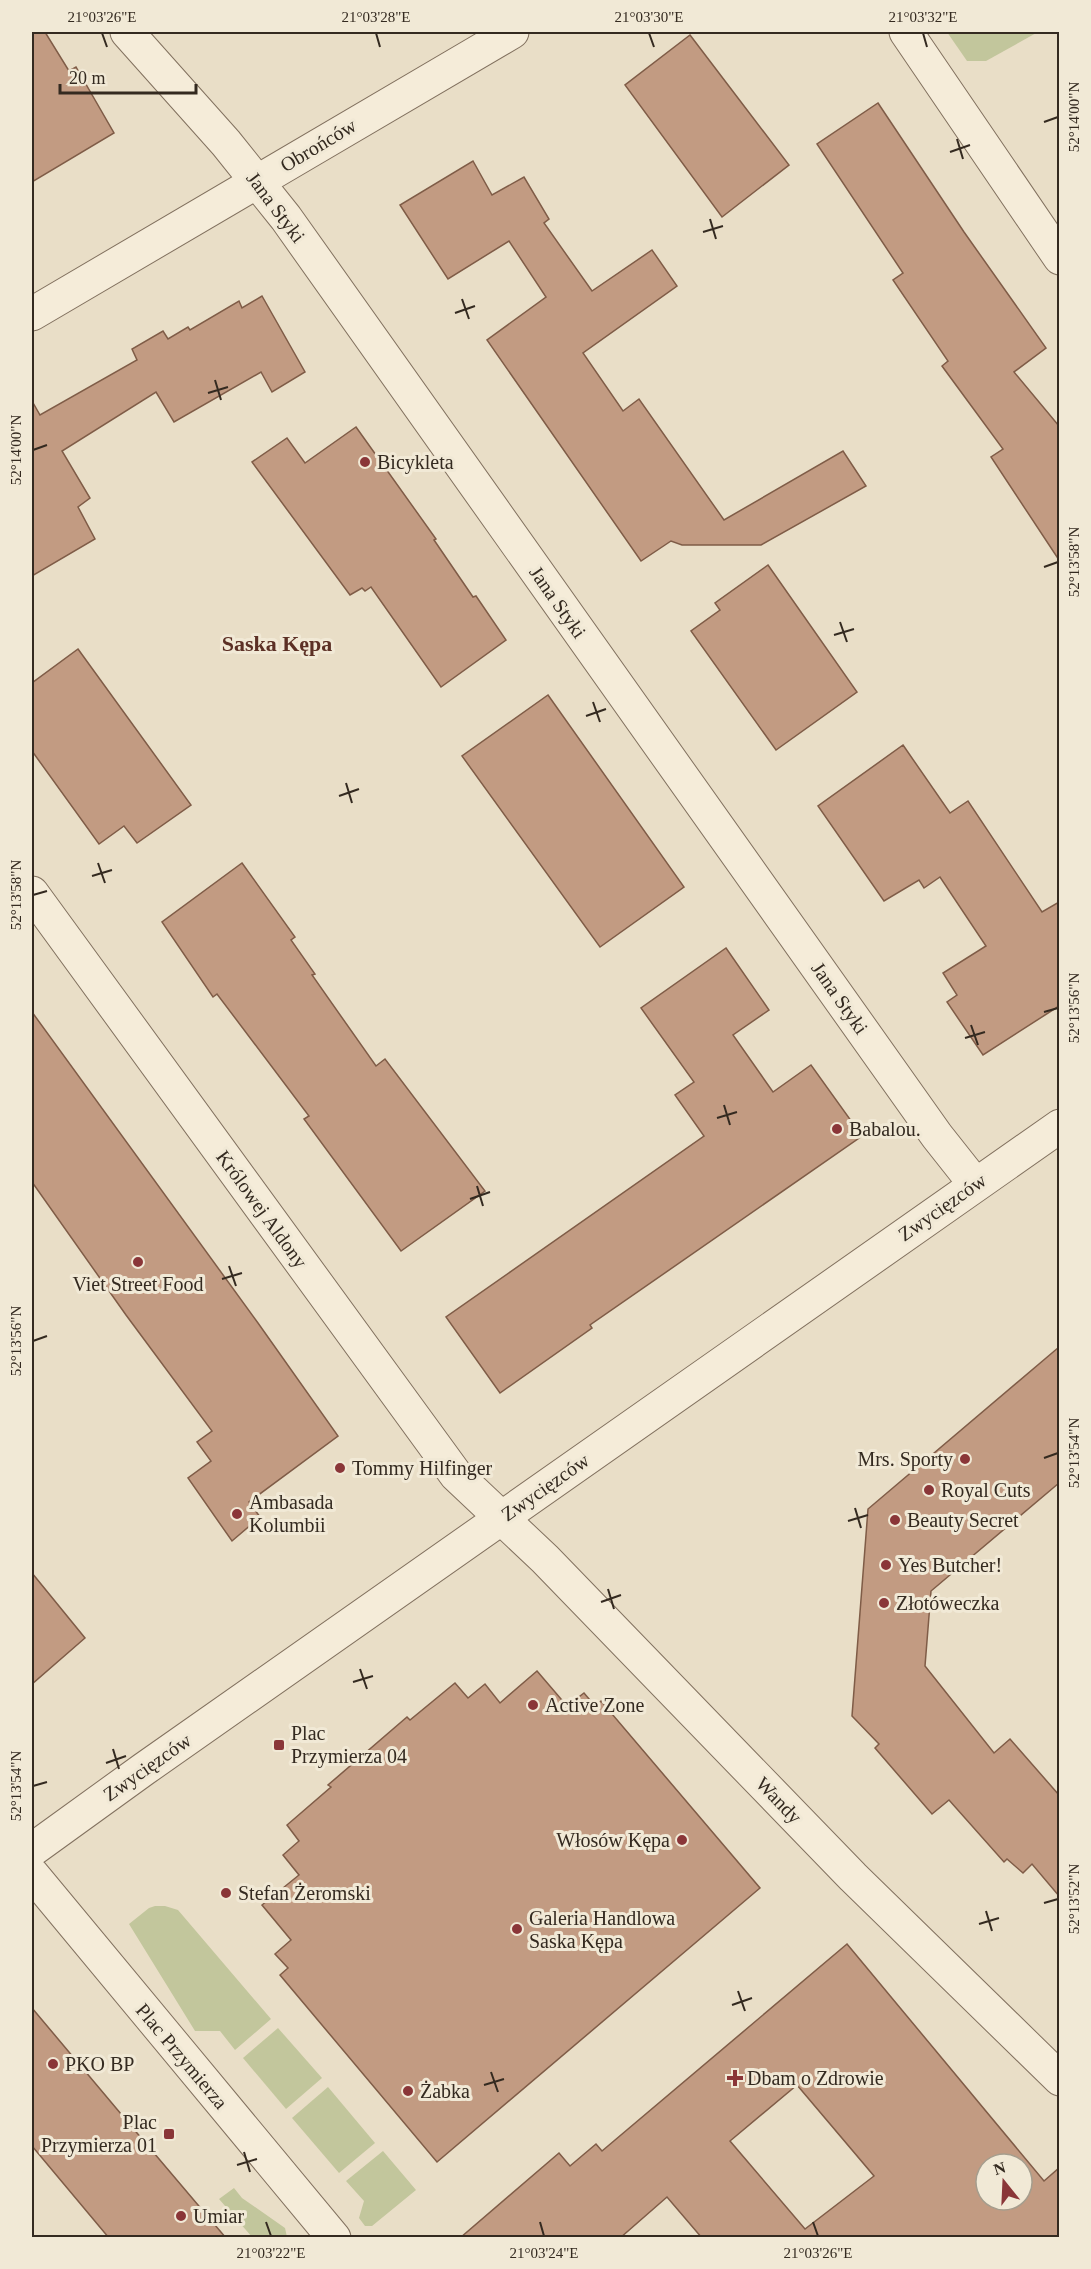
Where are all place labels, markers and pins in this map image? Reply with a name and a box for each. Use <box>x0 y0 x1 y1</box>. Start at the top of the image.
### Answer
place label: Bicykleta <box>377 451 454 474</box>
marker: Bicykleta <box>358 455 372 469</box>
place label: Babalou. <box>849 1118 921 1140</box>
marker: Babalou. <box>830 1122 844 1136</box>
marker: Viet Street Food <box>131 1255 145 1269</box>
place label: Viet Street Food <box>72 1273 204 1295</box>
place label: Mrs. Sporty <box>857 1448 953 1471</box>
marker: Mrs. Sporty <box>958 1452 972 1466</box>
place label: Tommy Hilfinger <box>352 1457 493 1480</box>
marker: Tommy Hilfinger <box>333 1461 347 1475</box>
place label: Royal Cuts <box>941 1479 1031 1502</box>
marker: Royal Cuts <box>922 1483 936 1497</box>
place label: Ambasada Kolumbii <box>249 1491 334 1536</box>
marker: Ambasada Kolumbii <box>230 1507 244 1521</box>
place label: Beauty Secret <box>907 1509 1019 1532</box>
marker: Beauty Secret <box>888 1513 902 1527</box>
place label: Yes Butcher! <box>898 1554 1002 1576</box>
marker: Yes Butcher! <box>879 1558 893 1572</box>
place label: Złotóweczka <box>896 1592 999 1614</box>
marker: Złotóweczka <box>877 1596 891 1610</box>
place label: Active Zone <box>545 1694 645 1716</box>
marker: Active Zone <box>526 1698 540 1712</box>
place label: Plac Przymierza 04 <box>291 1722 407 1768</box>
marker: Plac Przymierza 04 <box>272 1738 286 1752</box>
place label: Włosów Kępa <box>556 1829 670 1852</box>
marker: Włosów Kępa <box>675 1833 689 1847</box>
place label: Stefan Żeromski <box>238 1882 371 1904</box>
marker: Stefan Żeromski <box>219 1886 233 1900</box>
place label: Galeria Handlowa Saska Kępa <box>529 1907 675 1953</box>
marker: Galeria Handlowa Saska Kępa <box>510 1922 524 1936</box>
place label: PKO BP <box>65 2053 134 2075</box>
marker: PKO BP <box>46 2057 60 2071</box>
place label: Dbam o Zdrowie <box>747 2067 884 2089</box>
marker: Dbam o Zdrowie <box>728 2071 742 2085</box>
place label: Żabka <box>420 2080 470 2102</box>
marker: Żabka <box>401 2084 415 2098</box>
place label: Plac Przymierza 01 <box>41 2111 157 2157</box>
marker: Plac Przymierza 01 <box>162 2127 176 2141</box>
place label: Umiar <box>193 2205 244 2227</box>
marker: Umiar <box>174 2209 188 2223</box>

